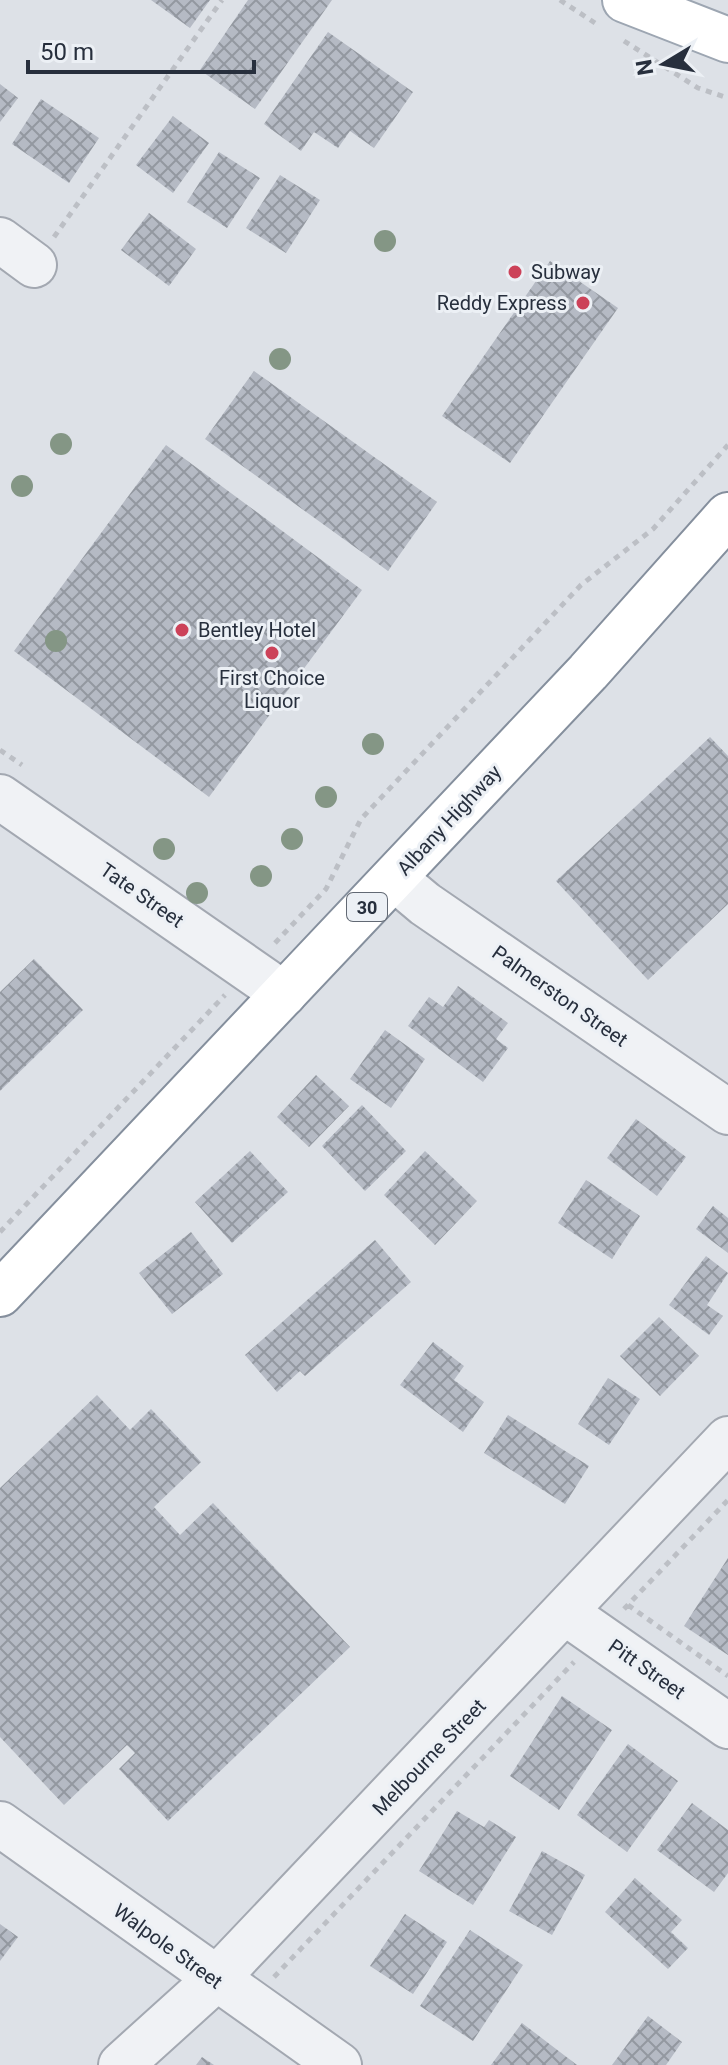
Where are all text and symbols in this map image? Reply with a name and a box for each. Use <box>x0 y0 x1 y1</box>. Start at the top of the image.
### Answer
scale bar <box>28 24 254 74</box>
north arrow <box>624 24 704 104</box>
text: 50 m <box>40 38 94 66</box>
text: N <box>631 58 658 77</box>
place label: Subway <box>531 260 601 284</box>
marker: Subway <box>506 263 524 281</box>
place label: Reddy Express <box>437 291 567 315</box>
marker: Reddy Express <box>574 294 592 312</box>
place label: Bentley Hotel <box>198 618 316 642</box>
marker: Bentley Hotel <box>173 621 191 639</box>
marker: First Choice Liquor <box>263 644 281 662</box>
place label: First Choice Liquor <box>219 666 325 713</box>
street label: Albany Highway <box>392 759 507 880</box>
street label: Tate Street <box>96 857 188 933</box>
road number: 30 <box>347 893 387 921</box>
street label: Palmerston Street <box>488 940 632 1052</box>
street label: Pitt Street <box>604 1634 690 1704</box>
street label: Melbourne Street <box>367 1694 491 1820</box>
street label: Walpole Street <box>109 1898 227 1994</box>

